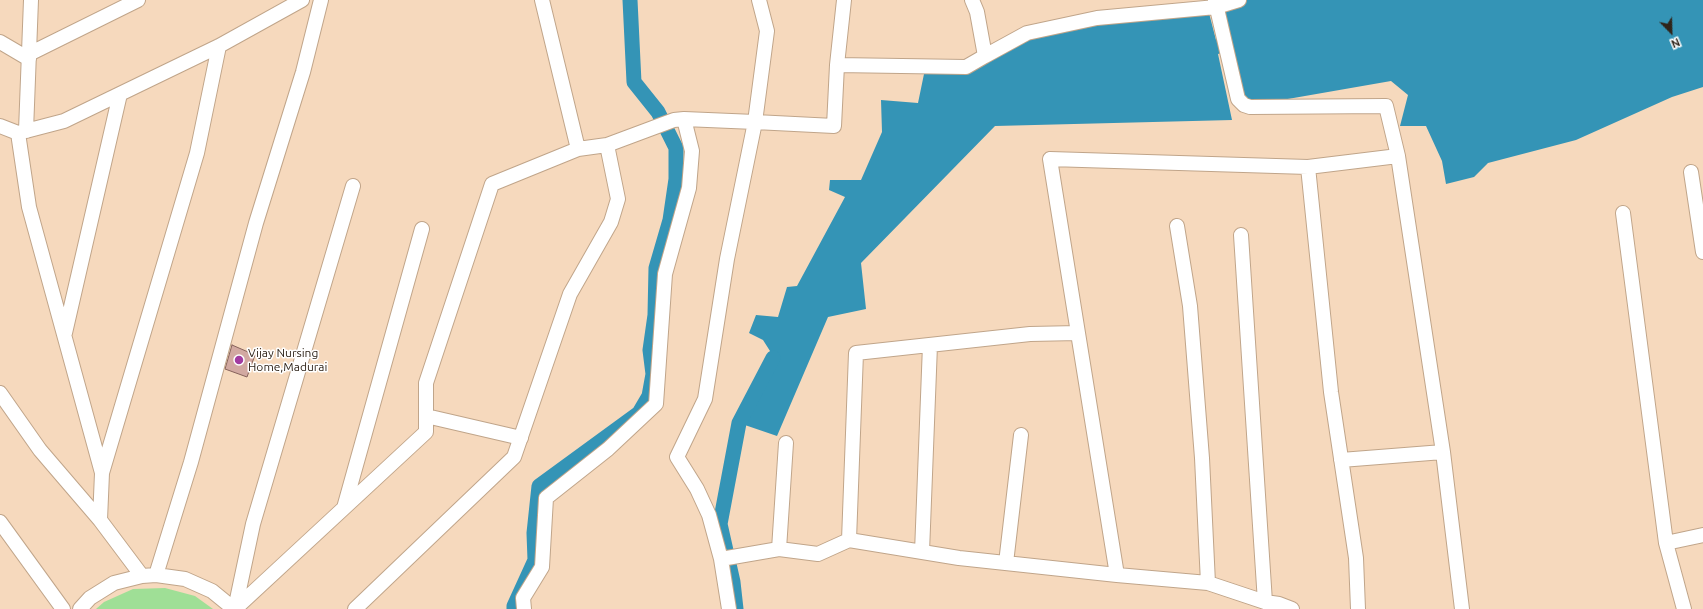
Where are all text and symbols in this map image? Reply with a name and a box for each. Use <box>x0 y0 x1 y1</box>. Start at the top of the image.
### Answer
north arrow <box>1651 12 1691 52</box>
text: N <box>1670 36 1682 50</box>
place label: Vijay Nursing Home,Madurai <box>248 346 327 374</box>
marker: Vijay Nursing Home,Madurai <box>233 354 245 366</box>

